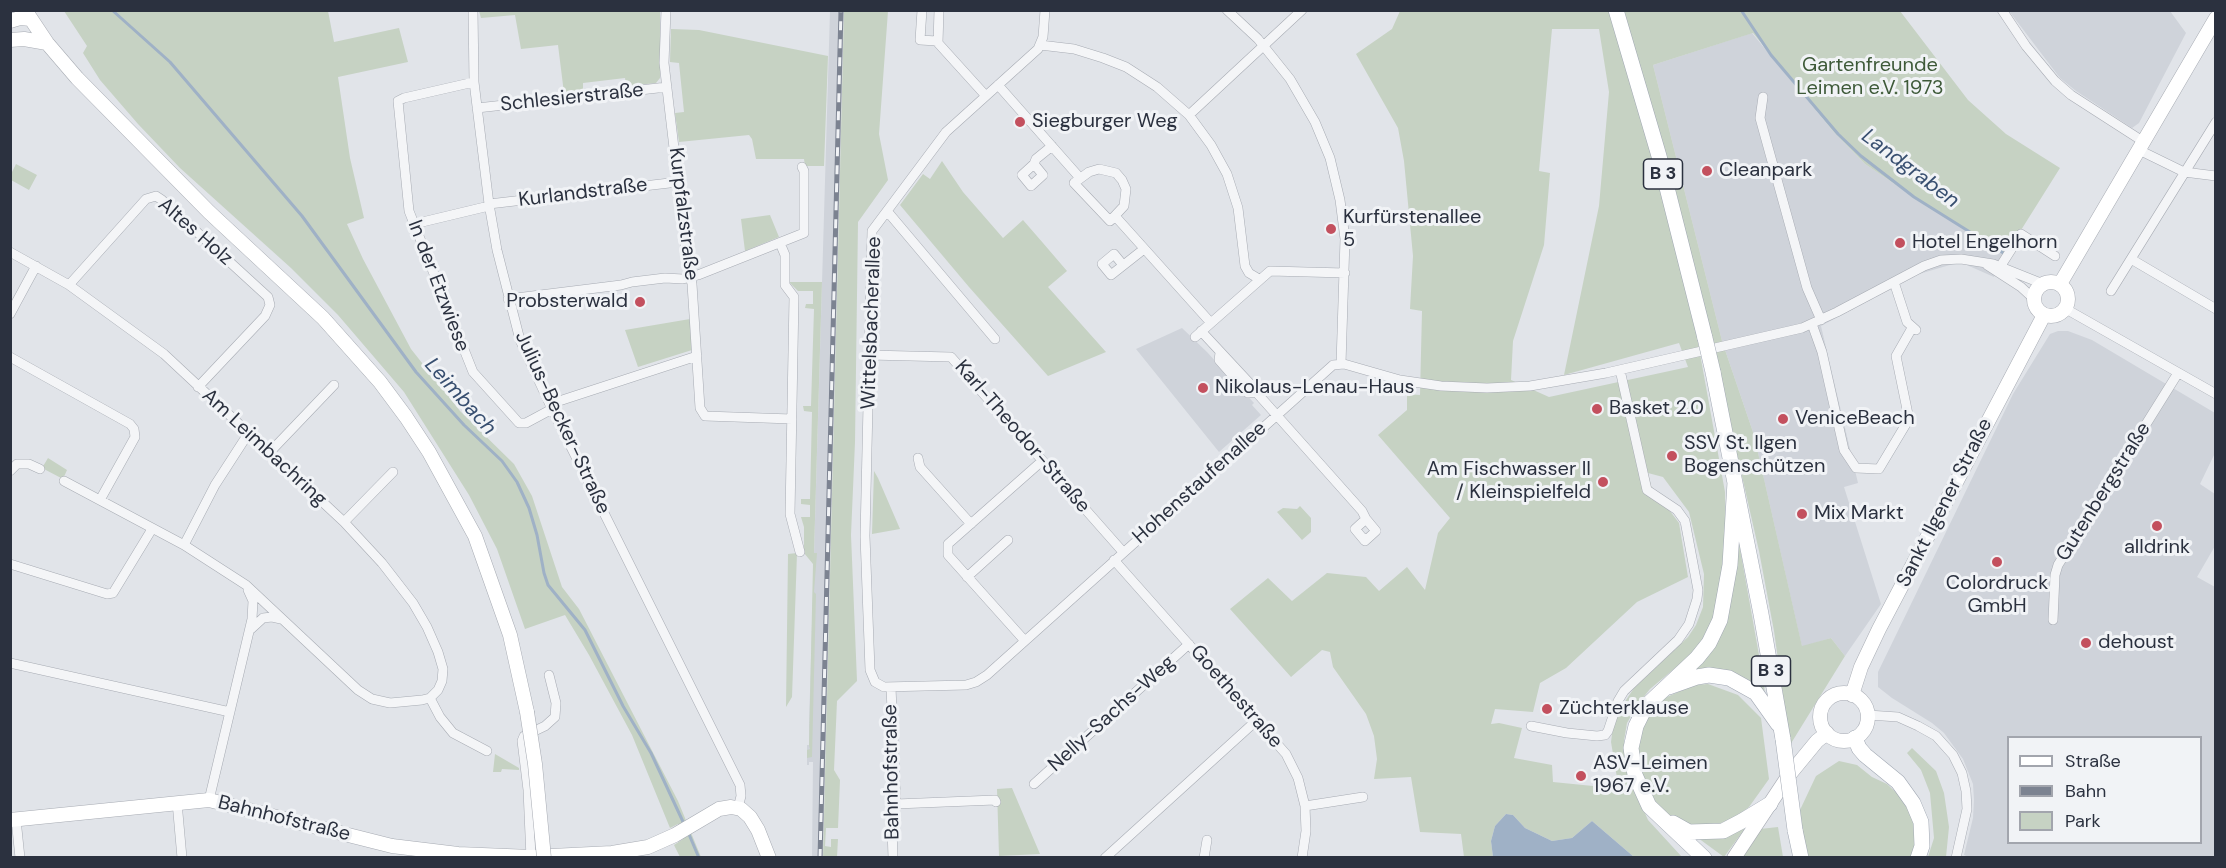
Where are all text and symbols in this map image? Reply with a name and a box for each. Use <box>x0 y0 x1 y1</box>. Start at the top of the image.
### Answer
park label: Gartenfreunde Leimen e.V. 1973 <box>1796 54 1944 101</box>
street label: Schlesierstraße <box>499 79 645 117</box>
place label: Siegburger Weg <box>1032 110 1178 134</box>
marker: Siegburger Weg <box>1013 115 1027 129</box>
water label: Landgraben <box>1856 124 1964 214</box>
street label: Kurpfalzstraße <box>663 146 703 282</box>
road number: B 3 <box>1644 159 1682 189</box>
place label: Cleanpark <box>1719 159 1812 183</box>
marker: Cleanpark <box>1700 164 1714 178</box>
street label: Kurlandstraße <box>517 173 649 213</box>
street label: Altes Holz <box>153 193 237 271</box>
place label: Kurfürstenallee 5 <box>1343 206 1481 253</box>
street label: In der Etzwiese <box>402 217 474 355</box>
marker: Kurfürstenallee 5 <box>1324 222 1338 236</box>
place label: Hotel Engelhorn <box>1912 231 2057 255</box>
street label: Wittelsbacherallee <box>857 236 887 410</box>
marker: Hotel Engelhorn <box>1893 236 1907 250</box>
place label: Probsterwald <box>506 290 628 314</box>
marker: Probsterwald <box>633 295 647 309</box>
street label: Julius-Becker-Straße <box>509 328 615 518</box>
water label: Leimbach <box>419 353 501 441</box>
street label: Karl-Theodor-Straße <box>949 356 1095 518</box>
place label: Nikolaus-Lenau-Haus <box>1215 376 1415 400</box>
marker: Nikolaus-Lenau-Haus <box>1196 381 1210 395</box>
street label: Am Leimbachring <box>197 384 331 512</box>
place label: Basket 2.0 <box>1609 397 1704 421</box>
marker: Basket 2.0 <box>1590 402 1604 416</box>
place label: VeniceBeach <box>1795 407 1915 431</box>
marker: VeniceBeach <box>1776 412 1790 426</box>
street label: Sankt Ilgener Straße <box>1892 415 1998 591</box>
street label: Hohenstaufenallee <box>1128 417 1272 549</box>
street label: Gutenbergstraße <box>2052 418 2156 566</box>
place label: SSV St. Ilgen Bogenschützen <box>1684 432 1825 479</box>
marker: SSV St. Ilgen Bogenschützen <box>1665 449 1679 463</box>
place label: Am Fischwasser II / Kleinspielfeld <box>1427 458 1591 505</box>
marker: Am Fischwasser II / Kleinspielfeld <box>1596 475 1610 489</box>
place label: Mix Markt <box>1814 502 1904 526</box>
marker: Mix Markt <box>1795 507 1809 521</box>
marker: alldrink <box>2150 519 2164 533</box>
place label: alldrink <box>2124 536 2190 560</box>
marker: Colordruck GmbH <box>1990 555 2004 569</box>
place label: Colordruck GmbH <box>1946 572 2048 619</box>
place label: dehoust <box>2098 631 2174 655</box>
marker: dehoust <box>2079 636 2093 650</box>
street label: Goethestraße <box>1185 641 1287 753</box>
street label: Nelly-Sachs-Weg <box>1044 651 1180 777</box>
road number: B 3 <box>1752 656 1790 686</box>
place label: Züchterklause <box>1559 697 1689 721</box>
marker: Züchterklause <box>1540 702 1554 716</box>
street label: Bahnhofstraße <box>879 704 905 840</box>
legend <box>2007 736 2202 844</box>
text: Straße <box>2065 749 2121 773</box>
place label: ASV-Leimen 1967 e.V. <box>1593 752 1708 799</box>
marker: ASV-Leimen 1967 e.V. <box>1574 769 1588 783</box>
text: Bahn <box>2065 779 2106 803</box>
street label: Bahnhofstraße <box>215 791 353 847</box>
text: Park <box>2065 809 2101 833</box>

